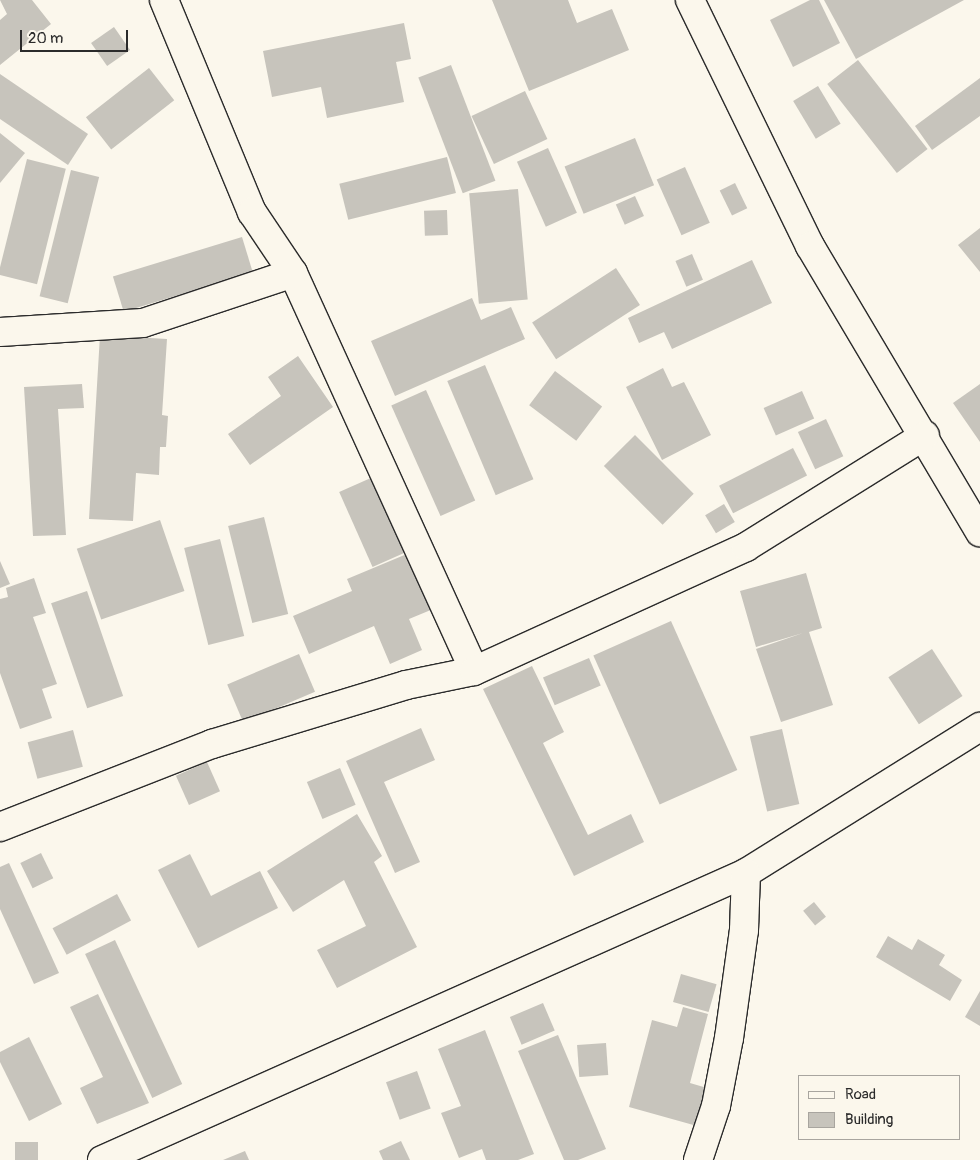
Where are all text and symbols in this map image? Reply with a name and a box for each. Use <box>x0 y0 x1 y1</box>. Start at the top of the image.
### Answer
scale bar <box>22 20 130 52</box>
text: 20 m <box>28 29 63 48</box>
legend <box>798 1075 960 1140</box>
text: Road <box>845 1085 876 1104</box>
text: Building <box>845 1110 893 1129</box>

